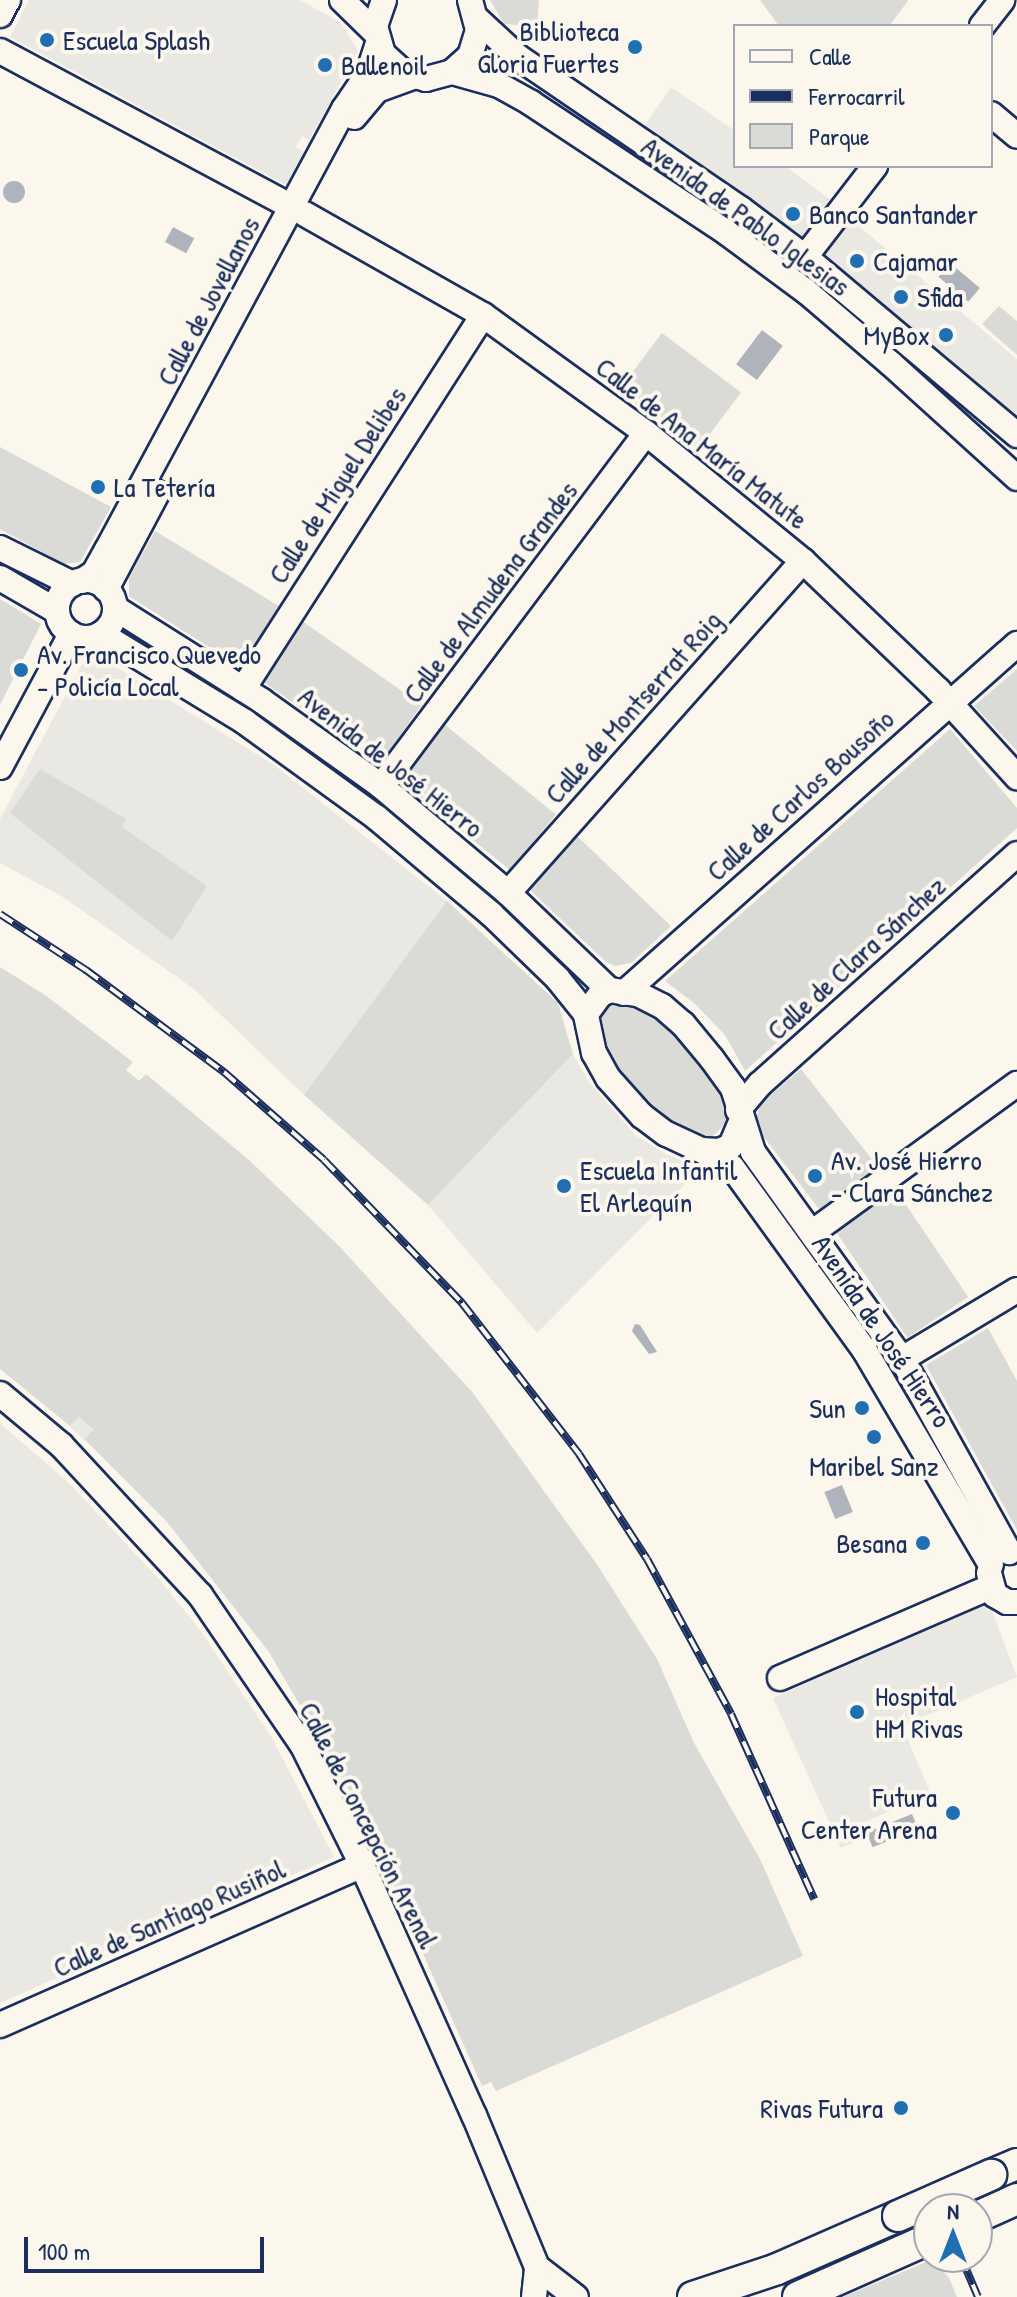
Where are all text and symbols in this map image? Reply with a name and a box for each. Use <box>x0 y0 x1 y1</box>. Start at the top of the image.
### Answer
place label: Biblioteca Gloria Fuertes <box>477 14 619 80</box>
place label: Escuela Splash <box>63 23 210 57</box>
legend <box>733 24 993 168</box>
marker: Escuela Splash <box>38 31 56 49</box>
marker: Biblioteca Gloria Fuertes <box>626 38 644 56</box>
text: Calle <box>809 40 851 72</box>
place label: Ballenoil <box>341 48 427 82</box>
marker: Ballenoil <box>316 56 334 74</box>
text: Ferrocarril <box>809 80 905 112</box>
text: Parque <box>809 120 869 152</box>
street label: Avenida de Pablo Iglesias <box>635 129 857 303</box>
place label: Banco Santander <box>809 197 978 231</box>
marker: Banco Santander <box>784 205 802 223</box>
street label: Calle de Jovellanos <box>149 211 267 391</box>
place label: Cajamar <box>873 244 958 278</box>
marker: Cajamar <box>848 252 866 270</box>
place label: Sfida <box>917 280 963 314</box>
marker: Sfida <box>892 288 910 306</box>
place label: MyBox <box>863 318 930 352</box>
marker: MyBox <box>937 326 955 344</box>
street label: Calle de Ana María Matute <box>589 350 815 536</box>
street label: Calle de Miguel Delibes <box>261 380 413 590</box>
place label: La Tetería <box>114 470 215 504</box>
street label: Calle de Almudena Grandes <box>396 475 584 709</box>
marker: La Tetería <box>89 478 107 496</box>
street label: Calle de Montserrat Roig <box>538 604 728 810</box>
place label: Av. Francisco Quevedo - Policía Local <box>37 637 261 703</box>
marker: Av. Francisco Quevedo - Policía Local <box>12 661 30 679</box>
street label: Avenida de José Hierro <box>292 679 490 845</box>
street label: Calle de Carlos Bousoño <box>700 702 900 888</box>
street label: Calle de Clara Sánchez <box>760 869 952 1047</box>
place label: Av. José Hierro - Clara Sánchez <box>831 1143 993 1209</box>
place label: Escuela Infantil El Arlequín <box>580 1153 737 1219</box>
marker: Av. José Hierro - Clara Sánchez <box>806 1167 824 1185</box>
marker: Escuela Infantil El Arlequín <box>555 1177 573 1195</box>
street label: Avenida de José Hierro <box>805 1228 959 1434</box>
place label: Sun <box>809 1391 846 1425</box>
marker: Sun <box>853 1399 871 1417</box>
marker: Maribel Sanz <box>865 1428 883 1446</box>
place label: Maribel Sanz <box>809 1449 939 1483</box>
place label: Besana <box>836 1526 907 1560</box>
marker: Besana <box>914 1534 932 1552</box>
place label: Hospital HM Rivas <box>875 1679 963 1745</box>
street label: Calle de Concepción Arenal <box>292 1696 446 1954</box>
marker: Hospital HM Rivas <box>846 1701 868 1723</box>
place label: Futura Center Arena <box>801 1780 937 1846</box>
marker: Futura Center Arena <box>944 1804 962 1822</box>
street label: Calle de Santiago Rusiñol <box>48 1852 290 1984</box>
place label: Rivas Futura <box>760 2091 883 2125</box>
marker: Rivas Futura <box>890 2097 912 2119</box>
north arrow <box>913 2193 993 2273</box>
text: N <box>947 2196 959 2226</box>
scale bar <box>28 2221 268 2271</box>
text: 100 m <box>38 2235 90 2267</box>

